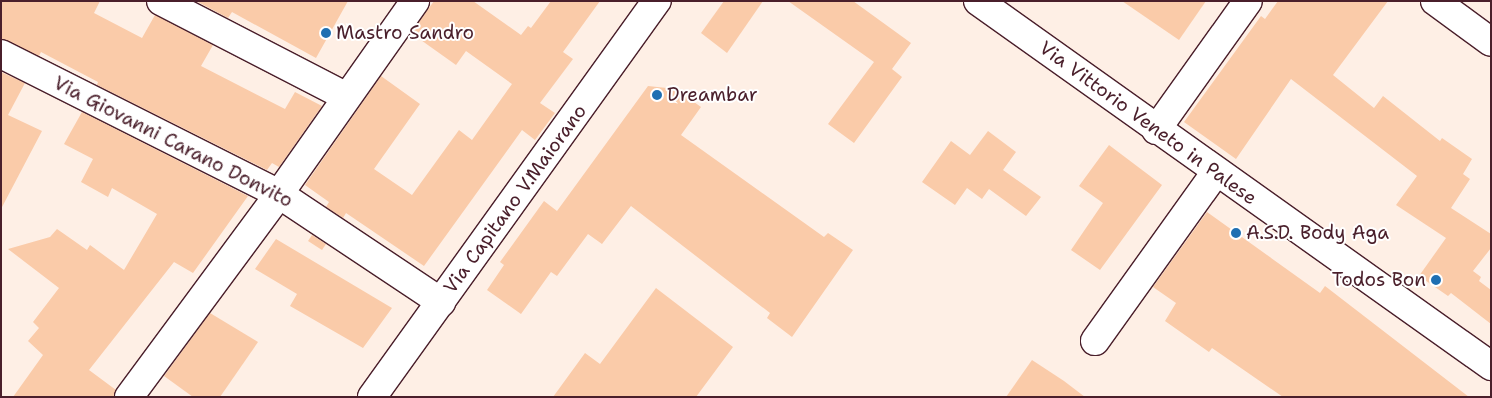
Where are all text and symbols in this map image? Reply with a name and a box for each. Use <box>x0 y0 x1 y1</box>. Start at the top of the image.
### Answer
place label: Mastro Sandro <box>336 22 474 44</box>
marker: Mastro Sandro <box>320 27 332 39</box>
street label: Via Vittorio Veneto in Palese <box>1035 36 1261 210</box>
street label: Via Giovanni Carano Donvito <box>50 72 296 212</box>
place label: Dreambar <box>667 84 758 106</box>
marker: Dreambar <box>651 89 663 101</box>
street label: Via Capitano V.Maiorano <box>439 100 591 298</box>
place label: A.S.D. Body Aga <box>1246 222 1389 244</box>
marker: A.S.D. Body Aga <box>1230 227 1242 239</box>
place label: Todos Bon <box>1332 269 1426 291</box>
marker: Todos Bon <box>1430 274 1442 286</box>

